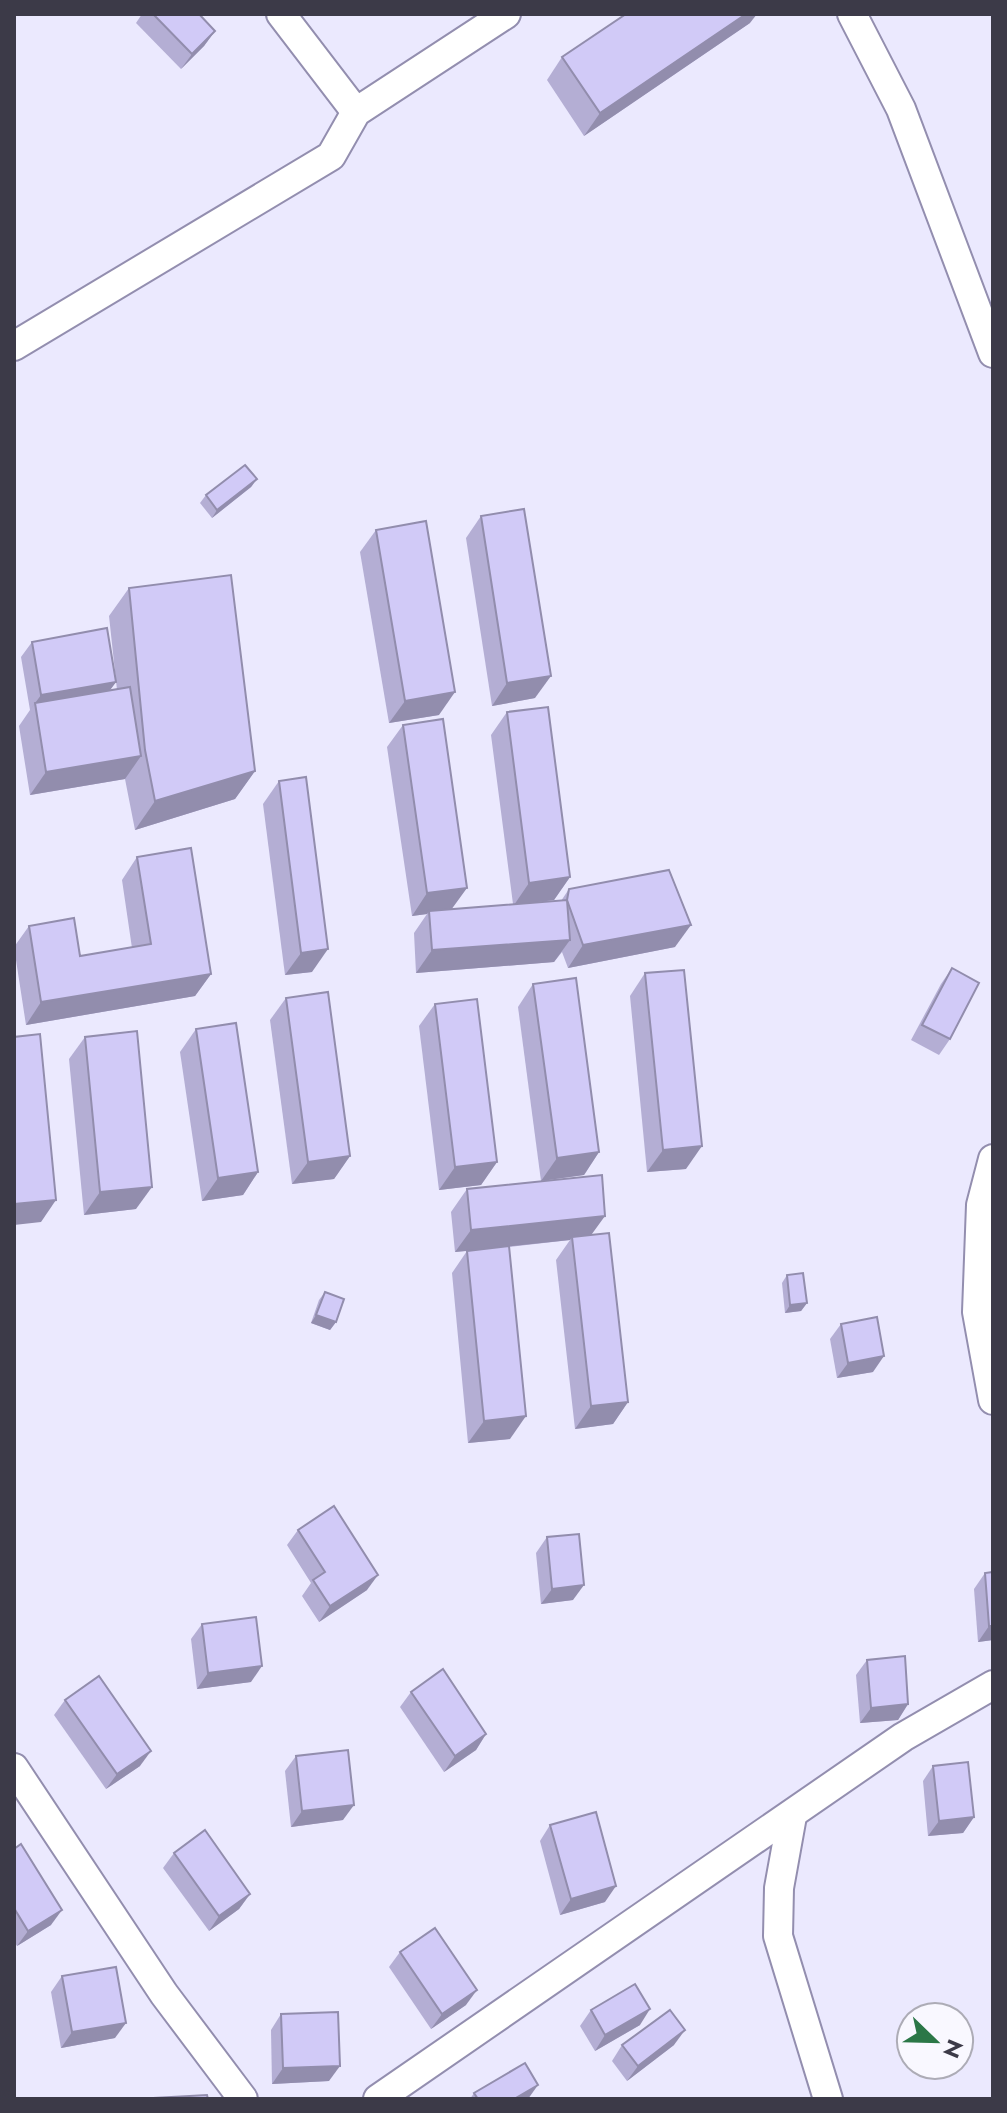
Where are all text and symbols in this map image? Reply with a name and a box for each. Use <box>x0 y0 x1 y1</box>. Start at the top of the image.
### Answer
north arrow <box>895 2001 975 2081</box>
text: N <box>935 2035 972 2063</box>

